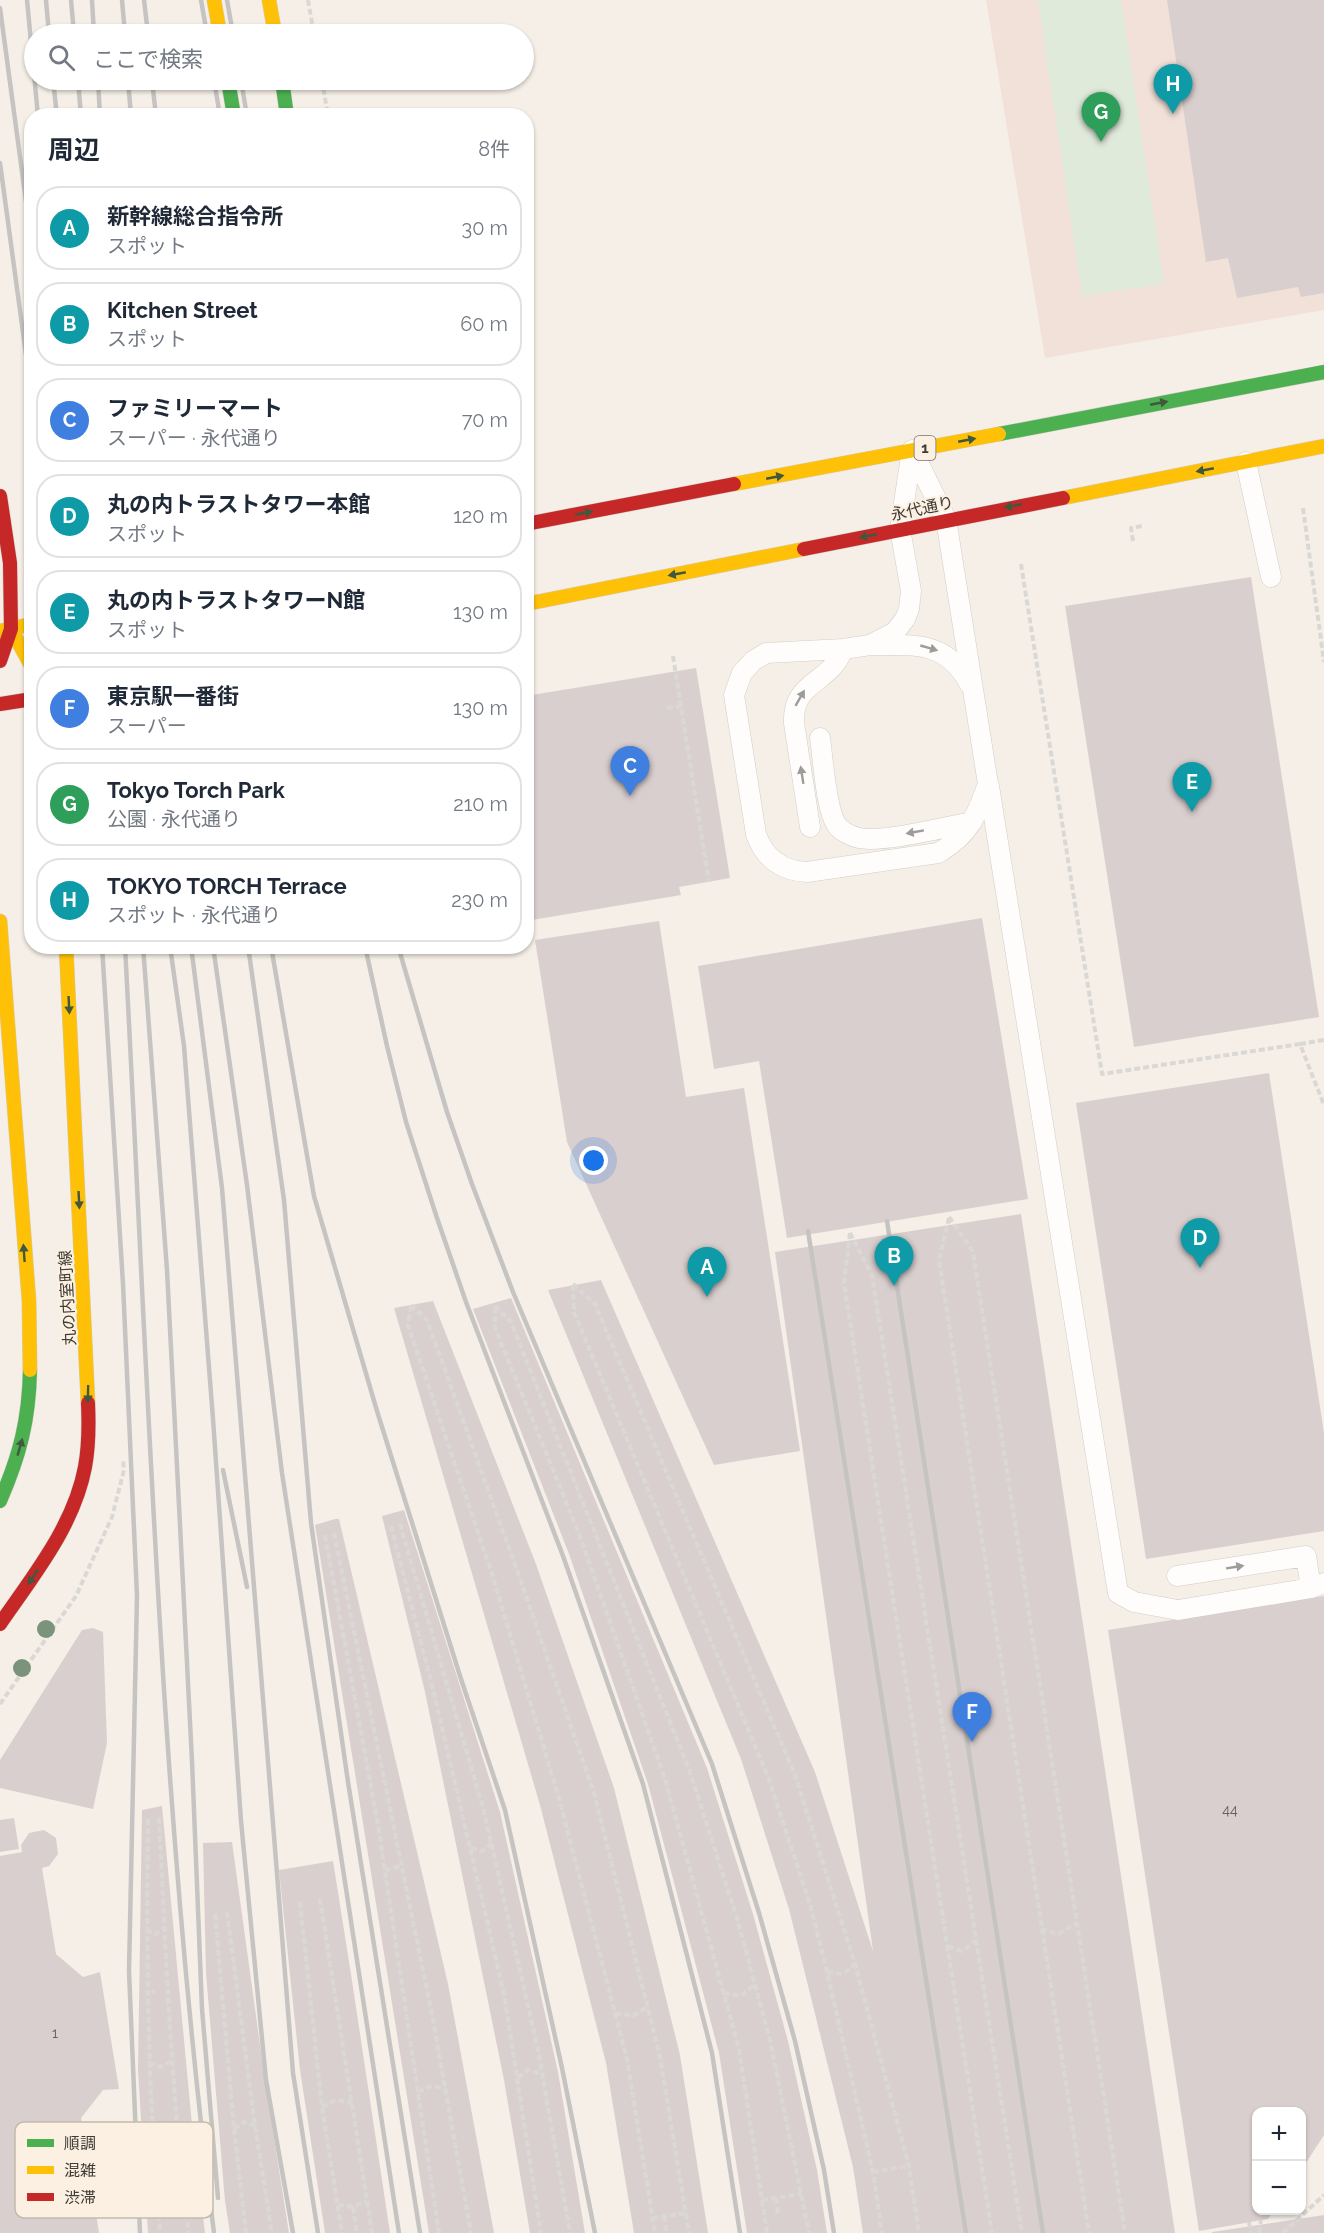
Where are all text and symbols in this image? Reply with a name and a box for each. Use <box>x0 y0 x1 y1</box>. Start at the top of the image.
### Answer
search box <box>24 24 534 90</box>
icon: search <box>45 41 78 74</box>
text: ここで検索 <box>93 46 203 72</box>
pin: H <box>1154 64 1192 114</box>
pin: G <box>1082 92 1120 142</box>
text: 周辺 <box>48 135 100 165</box>
text: 8件 <box>478 137 510 161</box>
text: 新幹線総合指令所 <box>107 203 283 229</box>
text: A <box>63 216 76 240</box>
text: 30 m <box>462 216 508 240</box>
text: スポット <box>107 234 187 258</box>
text: Kitchen Street <box>107 297 258 323</box>
text: B <box>63 312 76 336</box>
text: 60 m <box>460 312 508 336</box>
text: スポット <box>107 327 187 351</box>
text: ファミリーマート <box>107 395 283 421</box>
one-way arrow <box>1149 398 1168 407</box>
text: C <box>63 408 76 432</box>
text: 70 m <box>462 408 508 432</box>
text: スーパー · 永代通り <box>107 426 281 450</box>
one-way arrow <box>958 435 977 444</box>
road number: 1 <box>914 436 936 460</box>
one-way arrow <box>1195 466 1214 475</box>
one-way arrow <box>766 472 785 481</box>
text: 丸の内トラストタワー本館 <box>107 491 371 517</box>
street label: 永代通り <box>889 493 955 524</box>
one-way arrow <box>1004 502 1023 511</box>
text: D <box>62 504 77 528</box>
text: 120 m <box>453 504 508 528</box>
one-way arrow <box>575 508 594 517</box>
text: スポット <box>107 522 187 546</box>
one-way arrow <box>858 532 877 541</box>
one-way arrow <box>667 570 686 579</box>
text: 丸の内トラストタワーN館 <box>107 587 365 613</box>
text: E <box>63 600 76 624</box>
text: 130 m <box>453 600 508 624</box>
text: スポット <box>107 618 187 642</box>
one-way arrow <box>920 644 938 653</box>
text: 東京駅一番街 <box>107 683 239 709</box>
one-way arrow <box>795 689 805 706</box>
text: F <box>64 696 75 720</box>
text: 130 m <box>453 696 508 720</box>
text: スーパー <box>107 714 187 738</box>
pin: C <box>610 746 650 796</box>
pin: E <box>1172 762 1212 812</box>
one-way arrow <box>797 765 806 784</box>
text: Tokyo Torch Park <box>107 777 285 803</box>
text: G <box>62 792 77 816</box>
text: 210 m <box>453 792 508 816</box>
text: 公園 · 永代通り <box>107 807 241 831</box>
one-way arrow <box>905 828 924 837</box>
text: TOKYO TORCH Terrace <box>107 873 347 899</box>
text: H <box>62 888 77 912</box>
text: 230 m <box>451 888 508 912</box>
text: スポット · 永代通り <box>107 903 281 927</box>
one-way arrow <box>64 995 73 1014</box>
your location <box>579 1146 608 1175</box>
one-way arrow <box>74 1190 83 1209</box>
pin: D <box>1180 1218 1220 1268</box>
pin: B <box>874 1236 914 1286</box>
one-way arrow <box>19 1243 29 1262</box>
pin: A <box>688 1248 726 1297</box>
street label: 丸の内室町線 <box>55 1250 79 1346</box>
one-way arrow <box>83 1385 93 1404</box>
one-way arrow <box>16 1438 25 1456</box>
one-way arrow <box>1226 1563 1245 1572</box>
one-way arrow <box>27 1568 39 1584</box>
pin: F <box>952 1692 992 1742</box>
house number: 44 <box>1222 1802 1238 1818</box>
house number: 1 <box>52 2025 58 2041</box>
map controls <box>1252 2107 1306 2215</box>
button: + <box>1252 2107 1306 2161</box>
legend <box>15 2122 213 2218</box>
text: 順調 <box>64 2134 96 2153</box>
text: 混雑 <box>64 2161 96 2180</box>
button: − <box>1252 2161 1306 2215</box>
text: 渋滞 <box>64 2188 96 2207</box>

